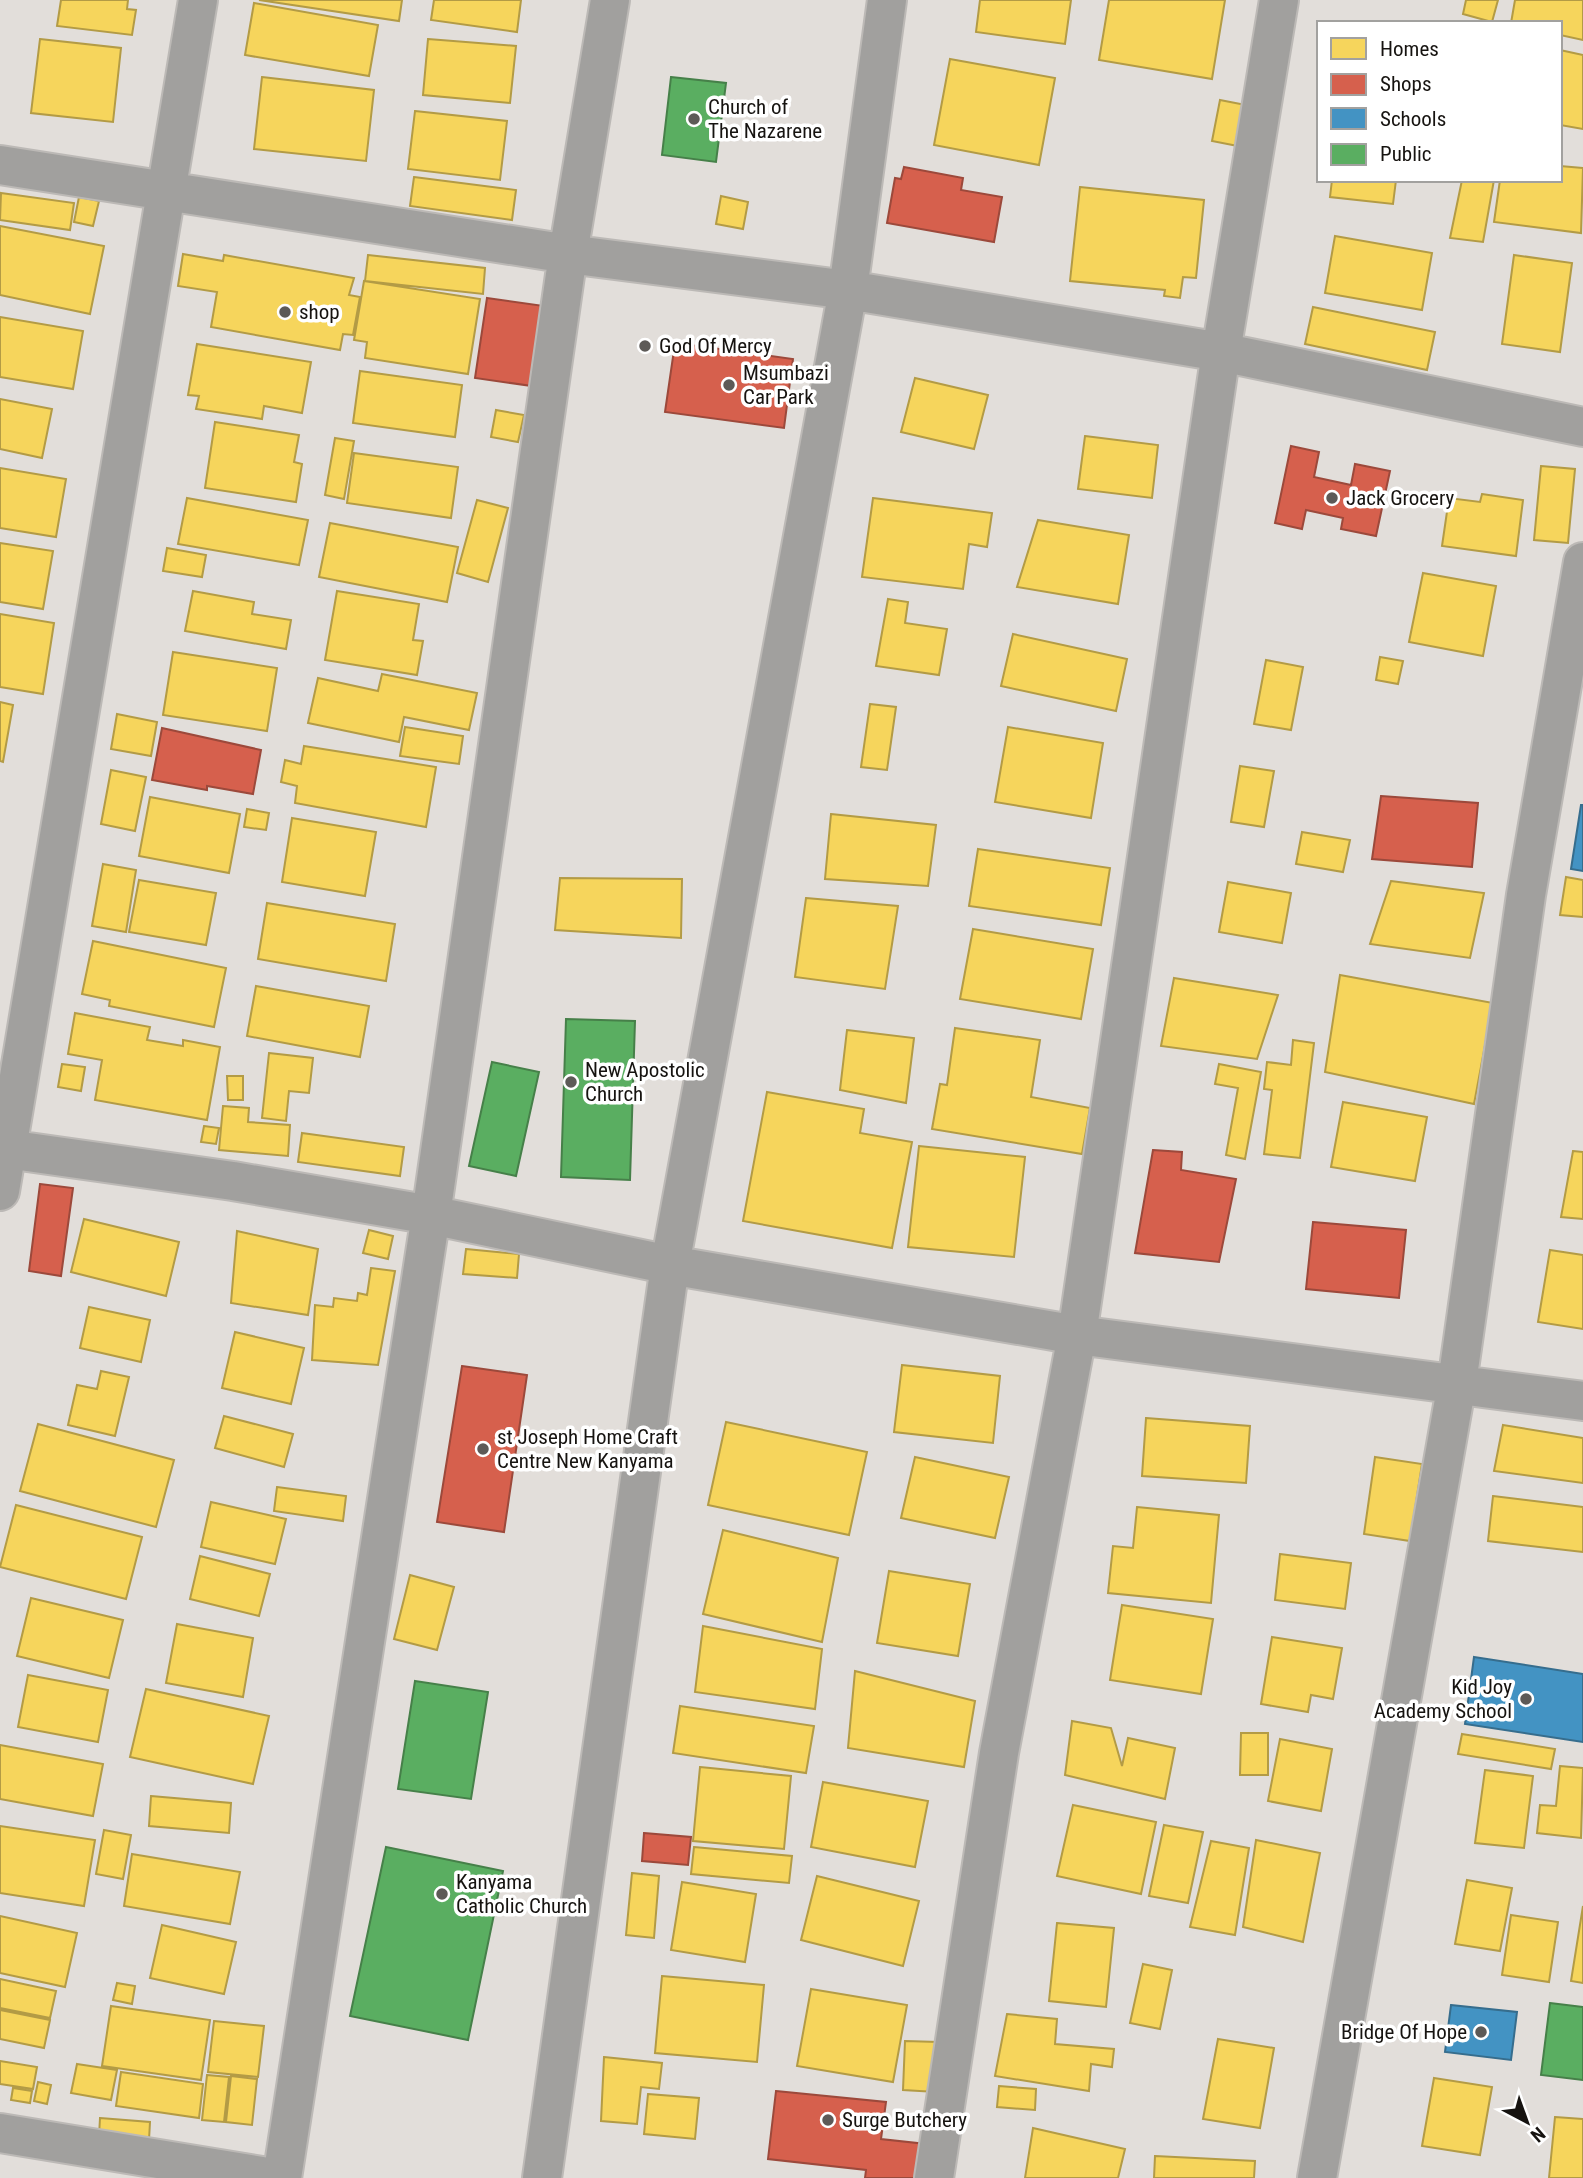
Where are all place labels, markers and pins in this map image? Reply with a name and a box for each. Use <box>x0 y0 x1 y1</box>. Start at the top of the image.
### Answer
place label: Church of The Nazarene <box>708 95 822 143</box>
marker: Church of The Nazarene <box>686 111 702 127</box>
place label: shop <box>299 300 340 324</box>
marker: shop <box>277 304 293 320</box>
place label: God Of Mercy <box>659 334 772 358</box>
marker: God Of Mercy <box>637 338 653 354</box>
place label: Msumbazi Car Park <box>743 361 829 409</box>
marker: Msumbazi Car Park <box>721 377 737 393</box>
place label: Jack Grocery <box>1346 486 1454 510</box>
marker: Jack Grocery <box>1324 490 1340 506</box>
place label: New Apostolic Church <box>585 1058 705 1106</box>
marker: New Apostolic Church <box>563 1074 579 1090</box>
place label: st Joseph Home Craft Centre New Kanyama <box>497 1425 678 1473</box>
marker: st Joseph Home Craft Centre New Kanyama <box>475 1441 491 1457</box>
place label: Kid Joy Academy School <box>1374 1675 1512 1723</box>
marker: Kid Joy Academy School <box>1518 1691 1534 1707</box>
place label: Kanyama Catholic Church <box>456 1870 587 1918</box>
marker: Kanyama Catholic Church <box>434 1886 450 1902</box>
place label: Bridge Of Hope <box>1341 2020 1467 2044</box>
marker: Bridge Of Hope <box>1473 2024 1489 2040</box>
place label: Surge Butchery <box>842 2108 967 2132</box>
marker: Surge Butchery <box>820 2112 836 2128</box>

